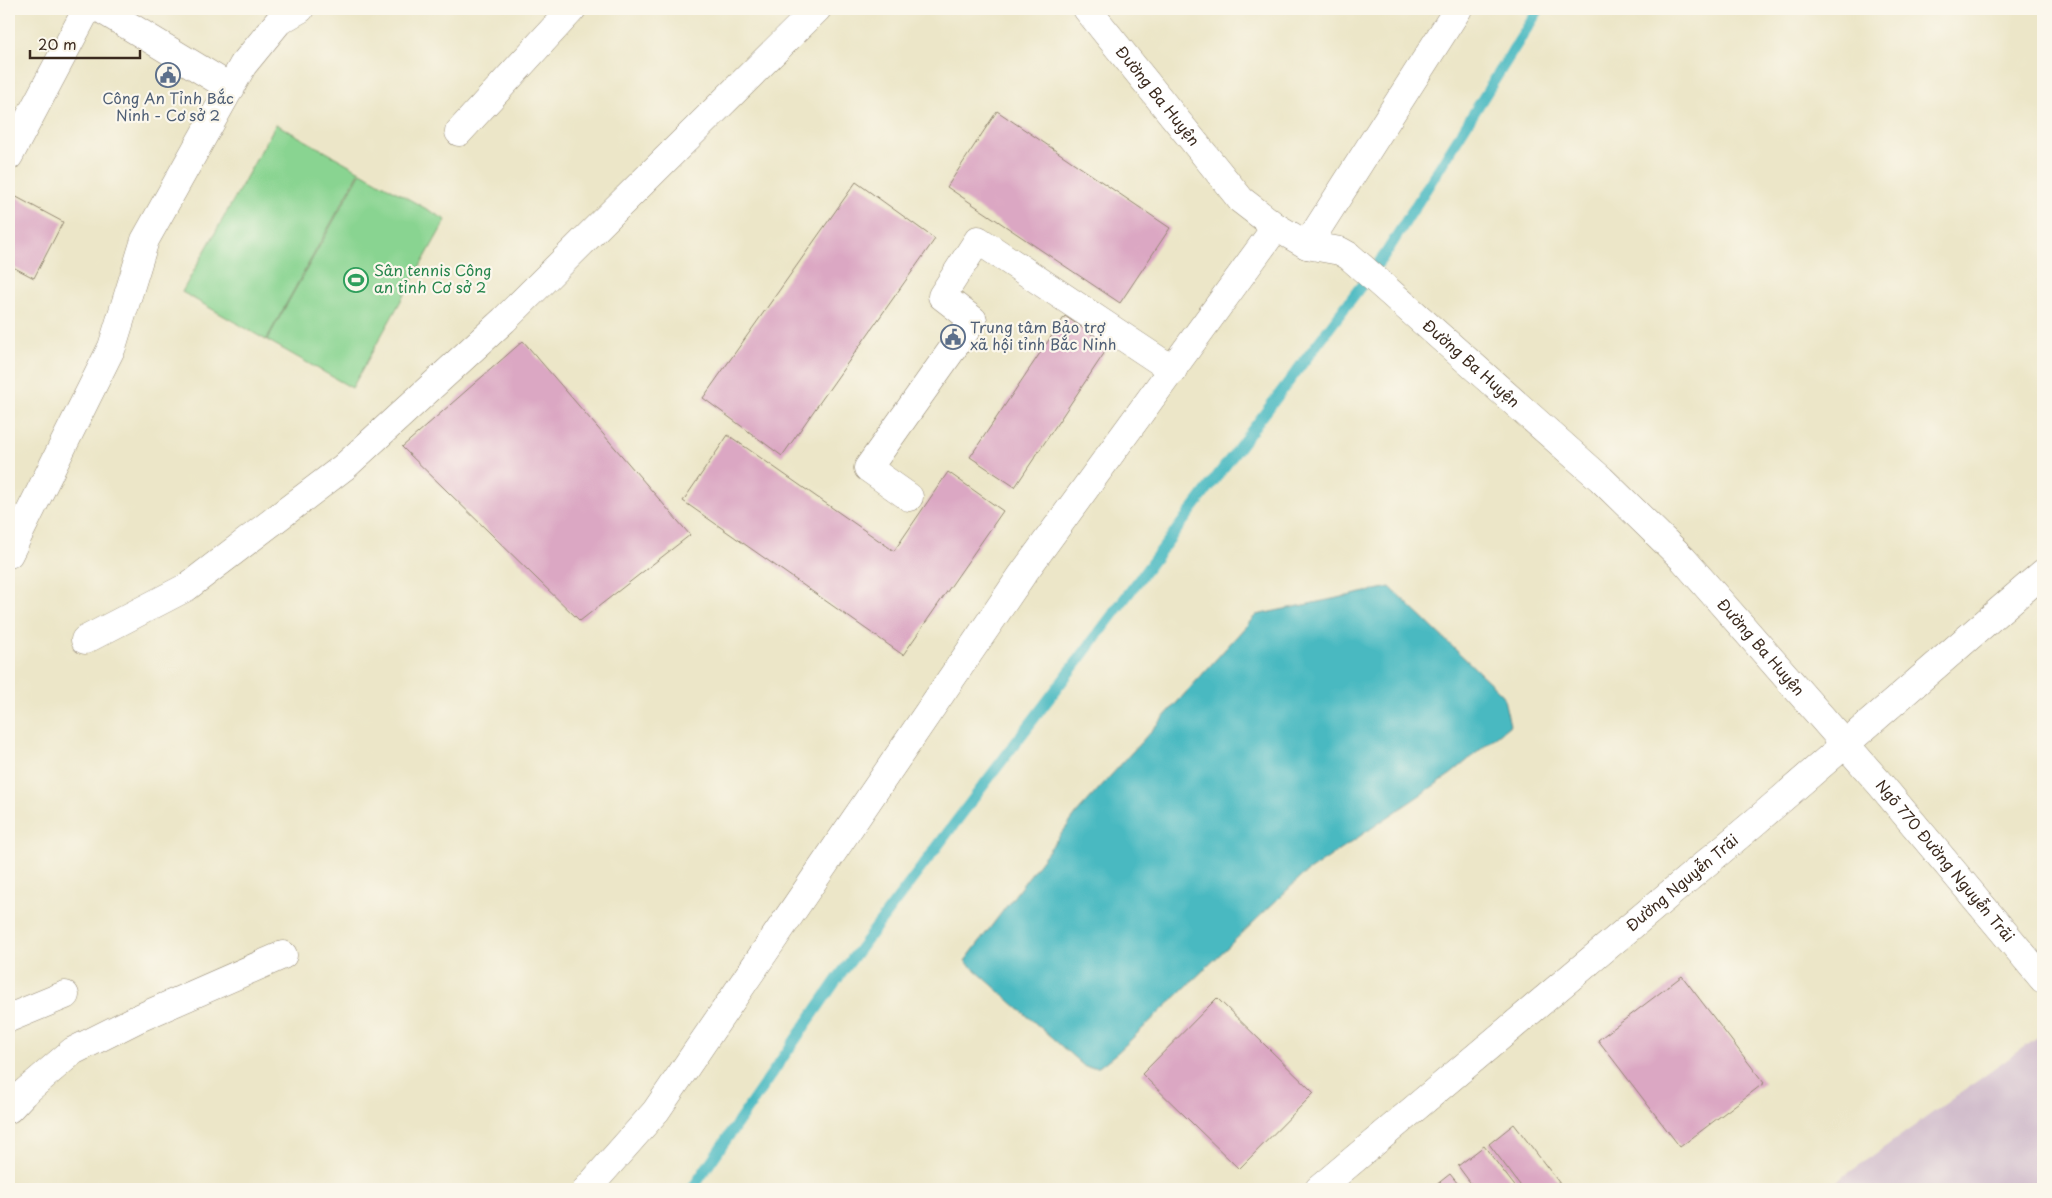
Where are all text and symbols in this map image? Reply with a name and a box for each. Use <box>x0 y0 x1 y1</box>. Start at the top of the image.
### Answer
scale bar <box>30 28 140 60</box>
text: 20 m <box>38 32 77 55</box>
street label: Đường Ba Huyện <box>1111 40 1206 150</box>
public building icon: Công An Tỉnh Bắc Ninh - Cơ sở 2 <box>155 62 181 88</box>
place label: Công An Tỉnh Bắc Ninh - Cơ sở 2 <box>102 86 234 126</box>
place label: Sân tennis Công an tỉnh Cơ sở 2 <box>374 258 492 298</box>
sports icon: Sân tennis Công an tỉnh Cơ sở 2 <box>343 267 369 293</box>
street label: Đường Ba Huyện <box>1418 313 1526 412</box>
place label: Trung tâm Bảo trợ xã hội tỉnh Bắc Ninh <box>970 315 1116 355</box>
public building icon: Trung tâm Bảo trợ xã hội tỉnh Bắc Ninh <box>940 324 966 350</box>
street label: Đường Ba Huyện <box>1713 593 1811 700</box>
street label: Ngõ 770 Đường Nguyễn Trãi <box>1871 774 2020 947</box>
street label: Đường Nguyễn Trãi <box>1620 828 1743 936</box>

